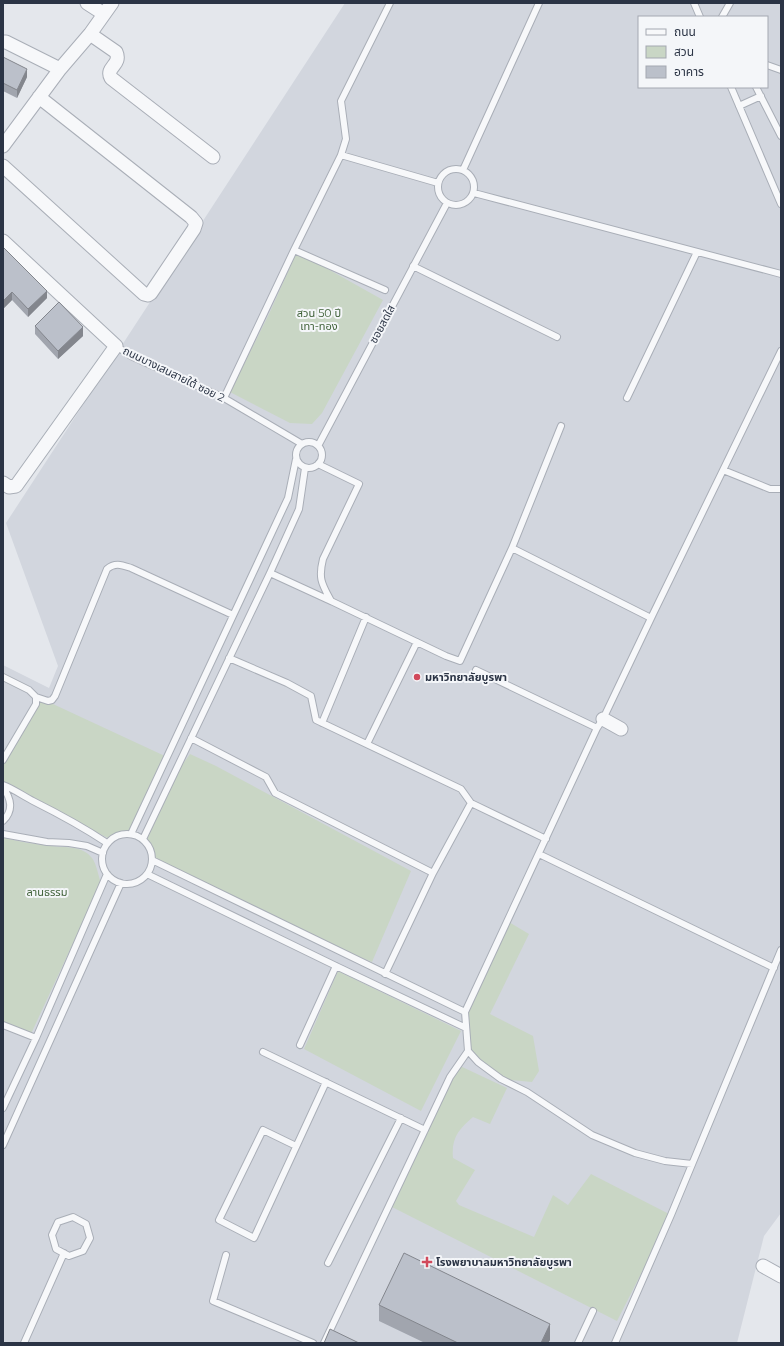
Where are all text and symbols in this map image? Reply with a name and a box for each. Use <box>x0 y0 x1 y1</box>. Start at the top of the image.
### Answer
legend <box>638 16 768 88</box>
text: ถนน <box>674 24 696 39</box>
text: สวน <box>674 44 694 59</box>
text: อาคาร <box>674 64 704 79</box>
street label: ซอยสดใส <box>366 302 398 346</box>
park label: สวน 50 ปี เทา-ทอง <box>297 306 341 333</box>
street label: ถนนบางเสนสายใต้ ซอย 2 <box>121 343 227 405</box>
place label: มหาวิทยาลัยบูรพา <box>425 670 507 684</box>
marker: มหาวิทยาลัยบูรพา <box>412 672 422 682</box>
park label: ลานธรรม <box>27 885 67 899</box>
place label: โรงพยาบาลมหาวิทยาลัยบูรพา <box>436 1255 572 1269</box>
marker: โรงพยาบาลมหาวิทยาลัยบูรพา <box>421 1256 433 1268</box>

